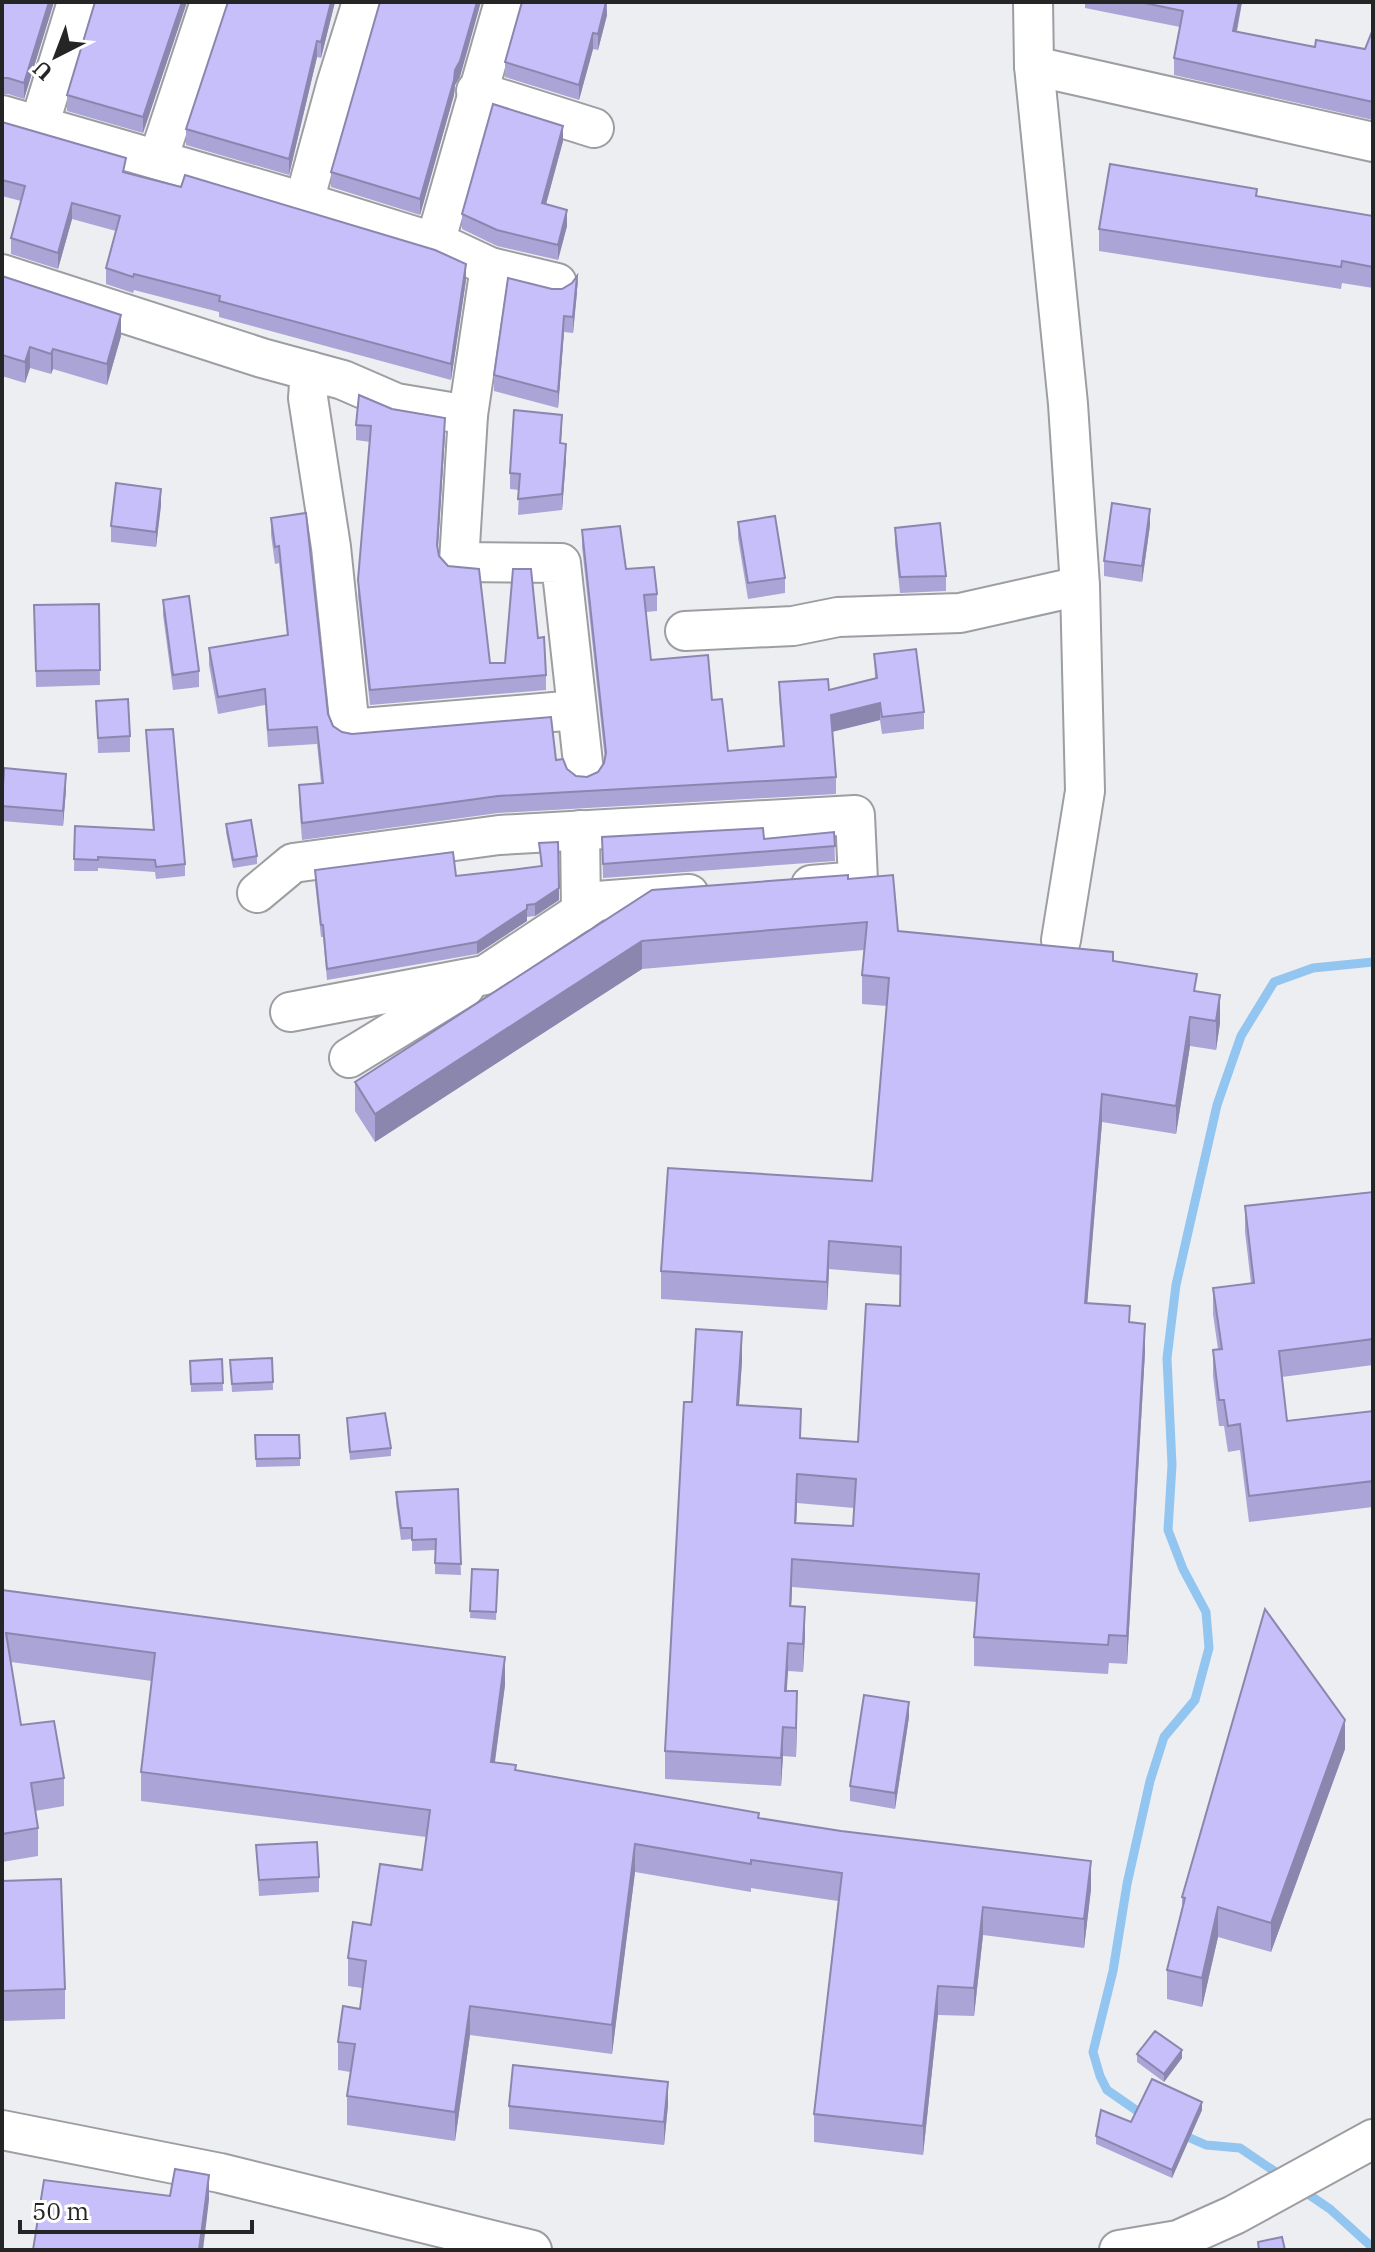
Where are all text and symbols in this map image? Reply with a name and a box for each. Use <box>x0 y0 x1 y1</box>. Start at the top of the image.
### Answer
north arrow <box>16 16 96 96</box>
text: U <box>26 55 58 88</box>
scale bar <box>20 2184 252 2234</box>
text: 50 m <box>32 2195 89 2227</box>

